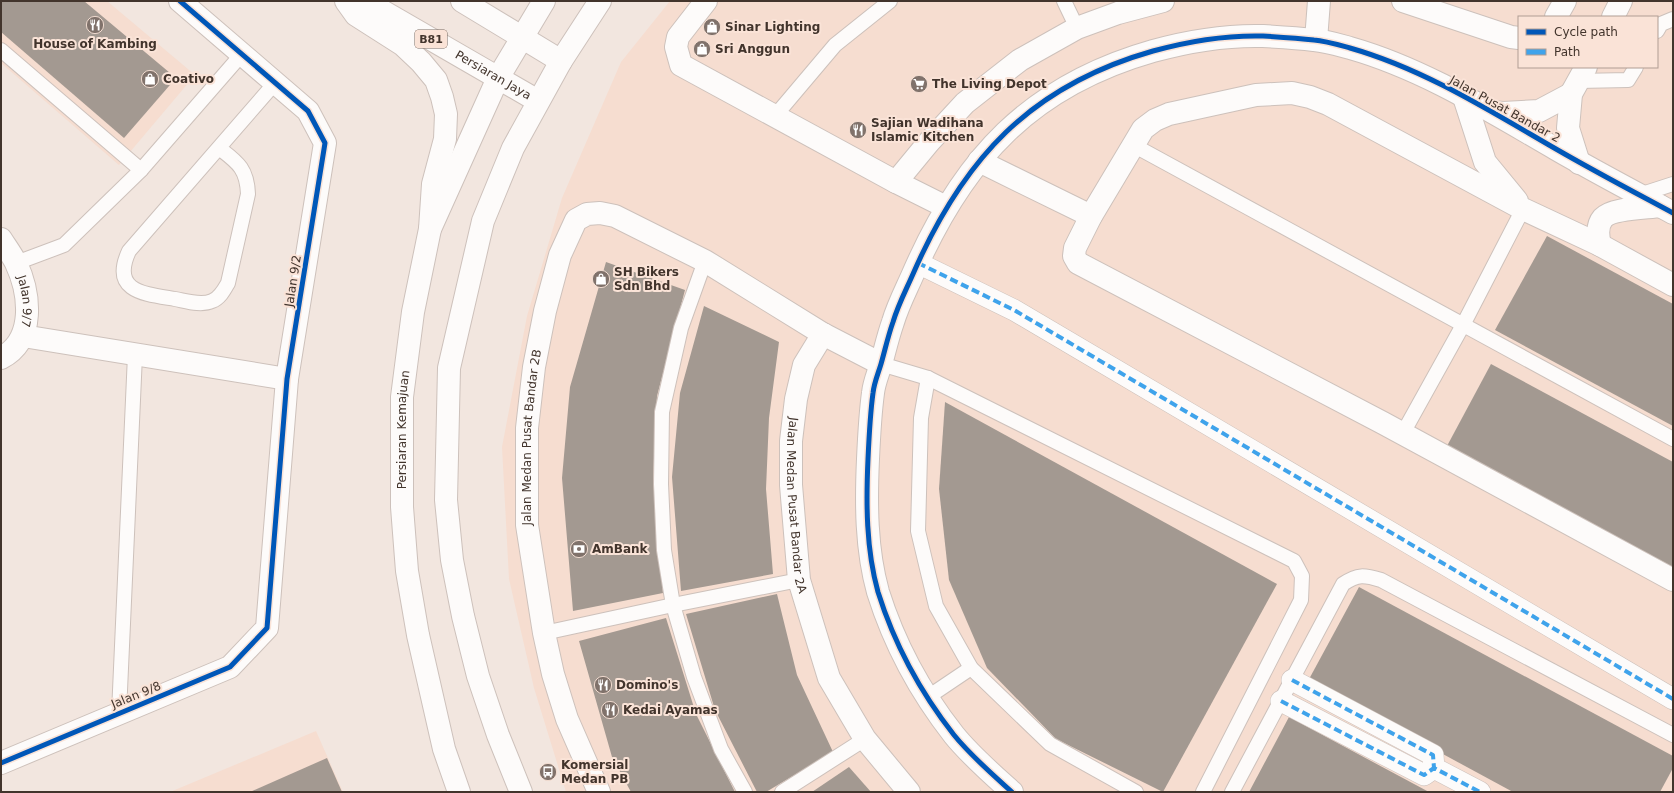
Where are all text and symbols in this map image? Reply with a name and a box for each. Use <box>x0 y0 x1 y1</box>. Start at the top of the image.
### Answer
restaurant icon: House of Kambing <box>85 15 105 35</box>
legend <box>1518 16 1658 68</box>
shop icon: Sinar Lighting <box>702 17 722 37</box>
place label: Sinar Lighting <box>725 20 820 34</box>
text: Cycle path <box>1554 25 1618 39</box>
road number: B81 <box>415 30 447 48</box>
place label: House of Kambing <box>33 37 157 51</box>
shop icon: Sri Anggun <box>692 39 712 59</box>
place label: Sri Anggun <box>715 42 790 56</box>
text: Path <box>1554 45 1580 59</box>
street label: Persiaran Jaya <box>453 48 534 102</box>
shop icon: Coativo <box>140 69 160 89</box>
place label: Coativo <box>163 72 214 86</box>
street label: Jalan Pusat Bandar 2 <box>1446 72 1563 145</box>
supermarket icon: The Living Depot <box>909 74 929 94</box>
place label: The Living Depot <box>932 77 1047 91</box>
place label: Sajian Wadihana Islamic Kitchen <box>871 116 984 144</box>
restaurant icon: Sajian Wadihana Islamic Kitchen <box>848 120 868 140</box>
street label: Jalan 9/2 <box>282 254 304 309</box>
place label: SH Bikers Sdn Bhd <box>614 265 679 293</box>
shop icon: SH Bikers Sdn Bhd <box>591 269 611 289</box>
street label: Jalan 9/7 <box>14 272 34 328</box>
street label: Jalan Medan Pusat Bandar 2B <box>520 348 544 527</box>
street label: Persiaran Kemajuan <box>395 369 412 489</box>
street label: Jalan Medan Pusat Bandar 2A <box>784 415 810 596</box>
bank icon: AmBank <box>569 539 589 559</box>
place label: AmBank <box>592 542 649 556</box>
restaurant icon: Domino's <box>593 675 613 695</box>
place label: Domino's <box>616 678 678 692</box>
street label: Jalan 9/8 <box>108 679 163 712</box>
restaurant icon: Kedai Ayamas <box>600 700 620 720</box>
place label: Kedai Ayamas <box>623 703 718 717</box>
place label: Komersial Medan PB <box>561 758 628 786</box>
bus stop icon: Komersial Medan PB <box>538 762 558 782</box>

